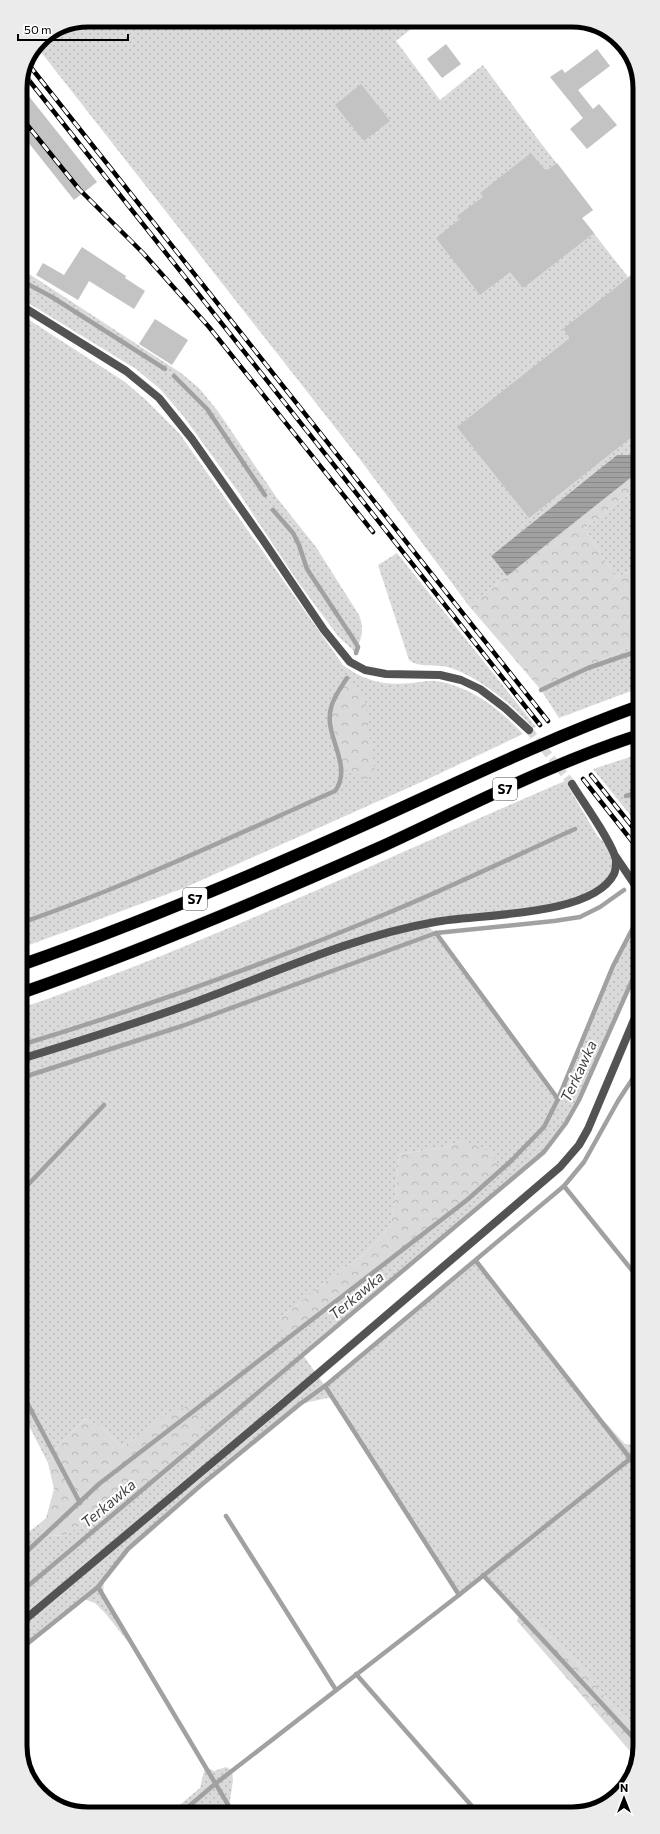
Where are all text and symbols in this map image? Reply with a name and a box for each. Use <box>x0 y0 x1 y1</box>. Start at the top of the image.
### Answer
scale bar <box>18 16 128 42</box>
text: 50 m <box>24 22 52 36</box>
road number: S7 <box>493 778 517 800</box>
road number: S7 <box>183 888 207 910</box>
water label: Terkawka <box>556 1037 600 1105</box>
water label: Terkawka <box>325 1267 387 1323</box>
water label: Terkawka <box>77 1475 139 1531</box>
north arrow <box>604 1778 644 1818</box>
text: N <box>620 1781 628 1794</box>

